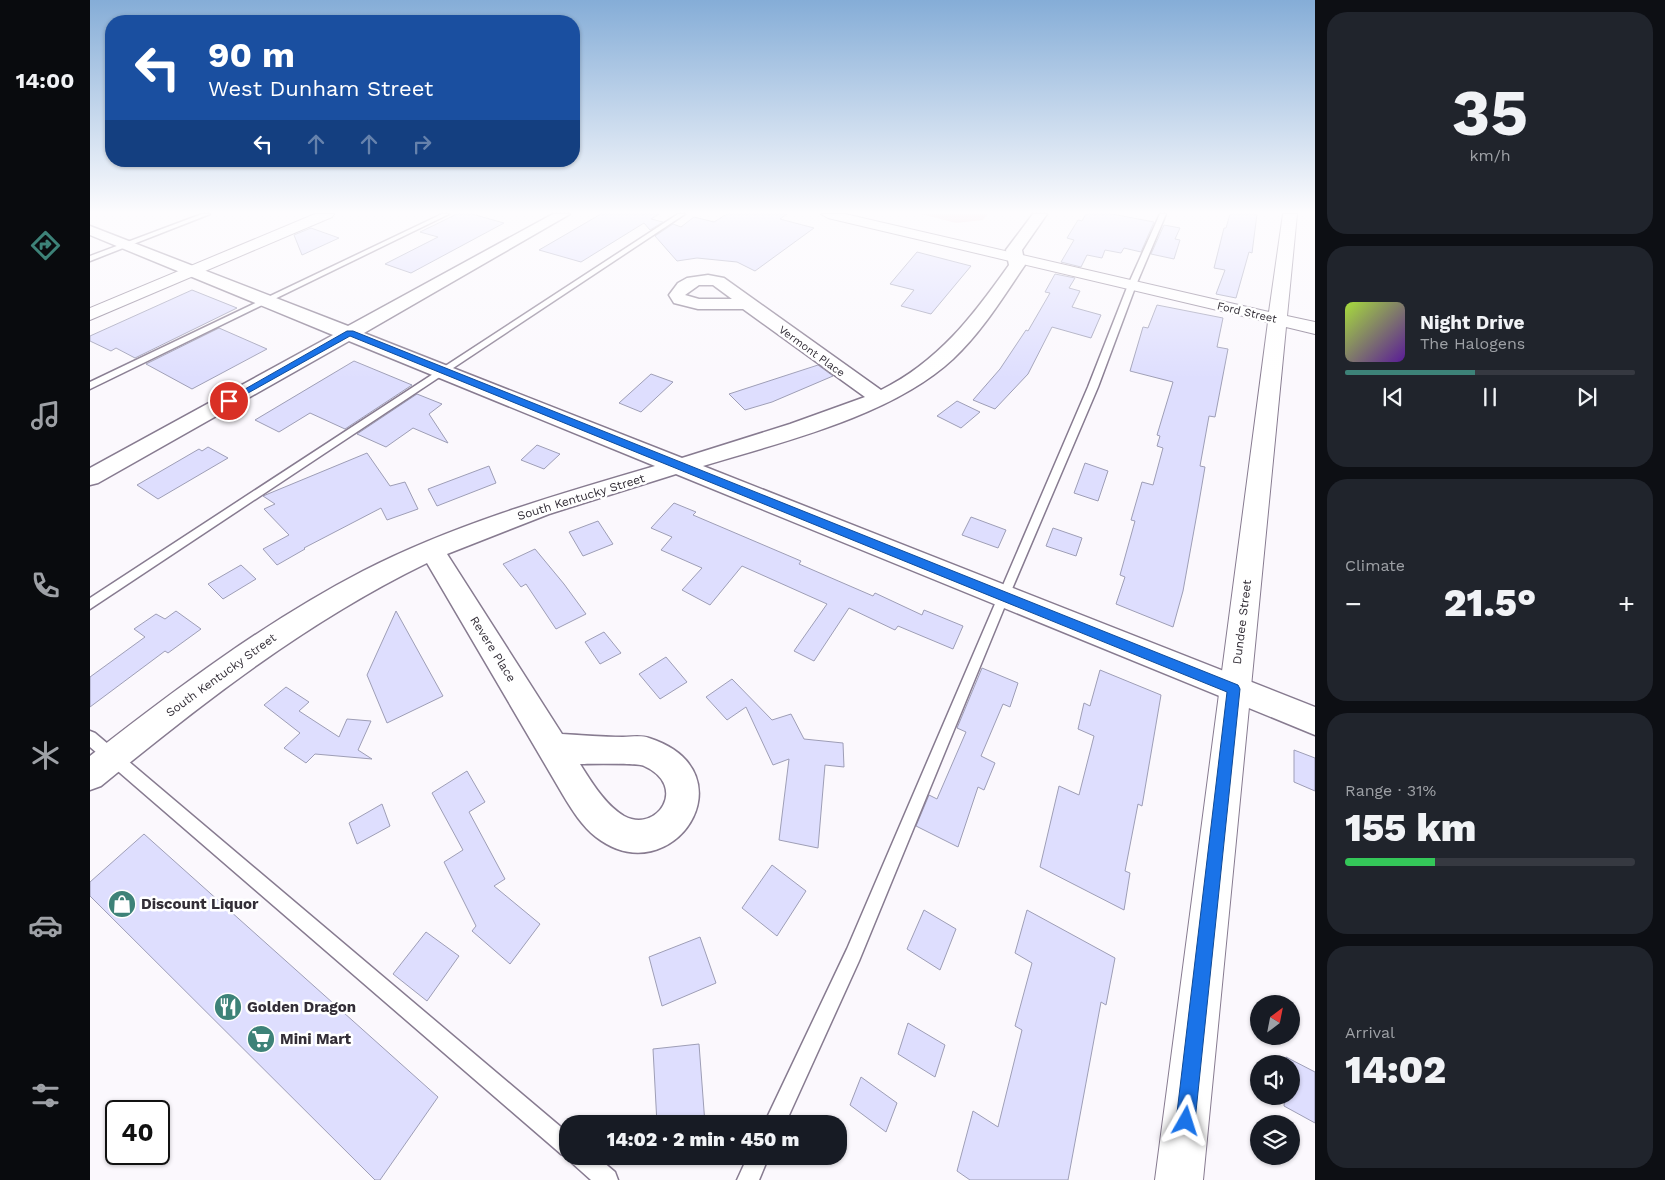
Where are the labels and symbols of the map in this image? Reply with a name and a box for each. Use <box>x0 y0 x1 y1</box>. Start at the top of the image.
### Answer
street label: Ford Street <box>1216 299 1278 326</box>
street label: Vermont Place <box>776 323 847 380</box>
pin <box>208 380 250 422</box>
street label: South Kentucky Street <box>516 471 646 523</box>
street label: Dundee Street <box>1230 579 1254 665</box>
street label: Revere Place <box>467 614 519 685</box>
street label: South Kentucky Street <box>163 630 279 720</box>
shop icon: Discount Liquor <box>107 889 137 919</box>
place label: Discount Liquor <box>141 895 259 913</box>
restaurant icon: Golden Dragon <box>213 992 243 1022</box>
north arrow <box>1250 995 1300 1045</box>
place label: Golden Dragon <box>247 998 356 1016</box>
supermarket icon: Mini Mart <box>246 1024 276 1054</box>
place label: Mini Mart <box>280 1030 352 1048</box>
position arrow <box>1159 1094 1211 1146</box>
speed limit sign: 40 <box>105 1100 170 1165</box>

